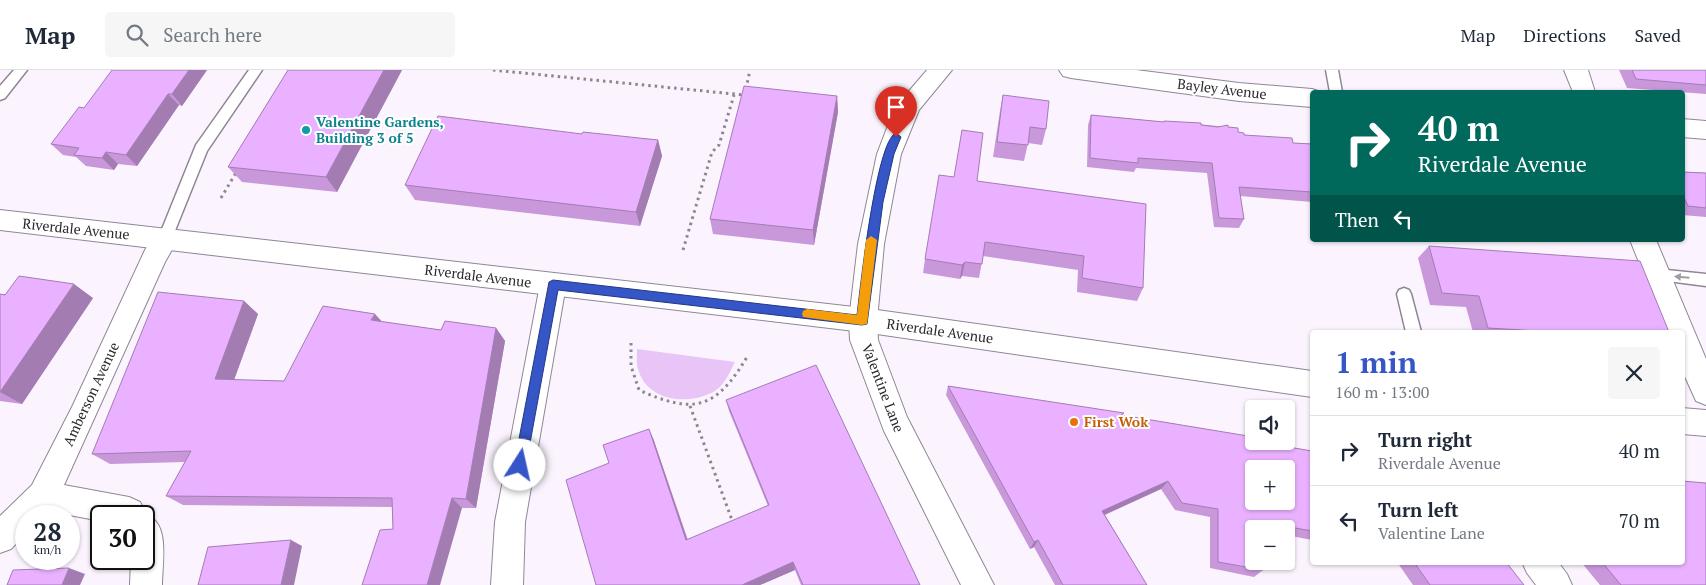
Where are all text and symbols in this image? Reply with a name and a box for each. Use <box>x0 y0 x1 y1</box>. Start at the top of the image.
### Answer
search box <box>105 12 455 57</box>
text: Map <box>25 19 75 51</box>
icon: search <box>123 21 151 49</box>
text: Search here <box>163 22 262 47</box>
text: Map <box>1460 23 1495 47</box>
text: Directions <box>1523 23 1606 47</box>
text: Saved <box>1634 23 1681 47</box>
street label: Bayley Avenue <box>1176 74 1268 103</box>
pin <box>875 86 917 137</box>
icon: arrive <box>882 93 910 121</box>
text: 40 m <box>1418 105 1499 151</box>
icon: right <box>1335 110 1400 175</box>
place label: Valentine Gardens, Building 3 of 5 <box>316 112 444 147</box>
marker: Valentine Gardens, Building 3 of 5 <box>300 124 312 136</box>
text: Riverdale Avenue <box>1418 149 1587 178</box>
icon: left <box>1389 205 1417 233</box>
text: Then <box>1335 207 1379 232</box>
street label: Riverdale Avenue <box>22 213 130 244</box>
street label: Riverdale Avenue <box>424 260 533 291</box>
one-way arrow <box>1673 273 1689 281</box>
street label: Riverdale Avenue <box>886 314 995 347</box>
street label: Amberson Avenue <box>58 339 123 449</box>
street label: Valentine Lane <box>858 341 909 435</box>
text: 1 min <box>1335 342 1417 382</box>
button: close <box>1608 347 1660 399</box>
text: 160 m · 13:00 <box>1335 381 1429 403</box>
map controls <box>1245 400 1295 570</box>
button: sound <box>1245 400 1295 450</box>
place label: First Wok <box>1084 412 1149 431</box>
marker: First Wok <box>1068 416 1080 428</box>
text: Turn right <box>1378 427 1472 452</box>
icon: right <box>1335 437 1363 465</box>
position arrow <box>493 438 545 490</box>
text: 40 m <box>1619 438 1660 463</box>
text: Riverdale Avenue <box>1378 452 1501 474</box>
button: + <box>1245 460 1295 510</box>
text: Turn left <box>1378 497 1459 522</box>
speed limit sign: 30 <box>90 505 155 570</box>
icon: left <box>1335 507 1363 535</box>
text: 70 m <box>1619 508 1660 533</box>
text: 28 <box>33 515 62 548</box>
button: − <box>1245 520 1295 570</box>
text: Valentine Lane <box>1378 522 1485 544</box>
text: km/h <box>34 542 61 557</box>

